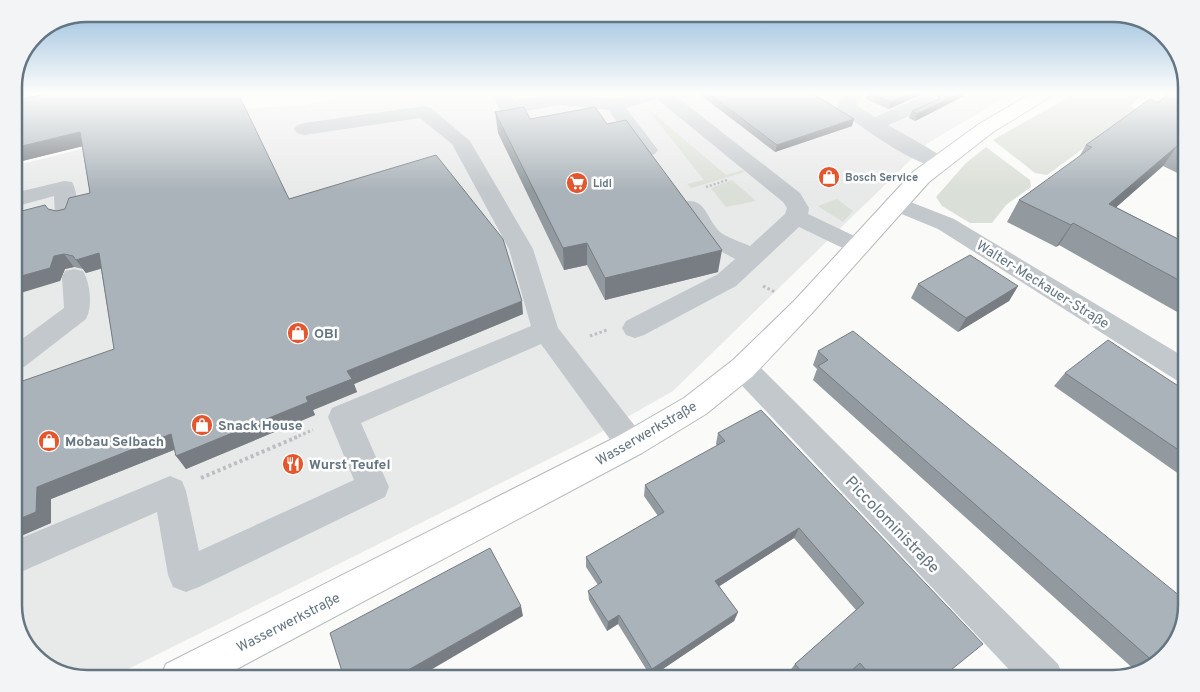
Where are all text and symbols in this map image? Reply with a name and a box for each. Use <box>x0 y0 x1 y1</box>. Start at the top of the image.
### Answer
shop icon: Bosch Service <box>817 165 841 189</box>
supermarket icon: Lidl <box>565 171 589 195</box>
place label: Bosch Service <box>845 171 918 185</box>
place label: Lidl <box>593 177 612 191</box>
street label: Walter-Meckauer-Straße <box>973 237 1112 333</box>
shop icon: OBI <box>286 321 310 345</box>
place label: OBI <box>314 326 338 343</box>
street label: Wasserwerkstraße <box>593 398 700 470</box>
shop icon: Snack House <box>190 413 214 437</box>
place label: Snack House <box>218 418 303 435</box>
shop icon: Mobau Selbach <box>37 429 61 453</box>
place label: Mobau Selbach <box>65 434 164 451</box>
restaurant icon: Wurst Teufel <box>281 452 305 476</box>
place label: Wurst Teufel <box>309 457 390 474</box>
street label: Piccoloministraße <box>840 473 943 578</box>
street label: Wasserwerkstraße <box>234 590 343 657</box>

